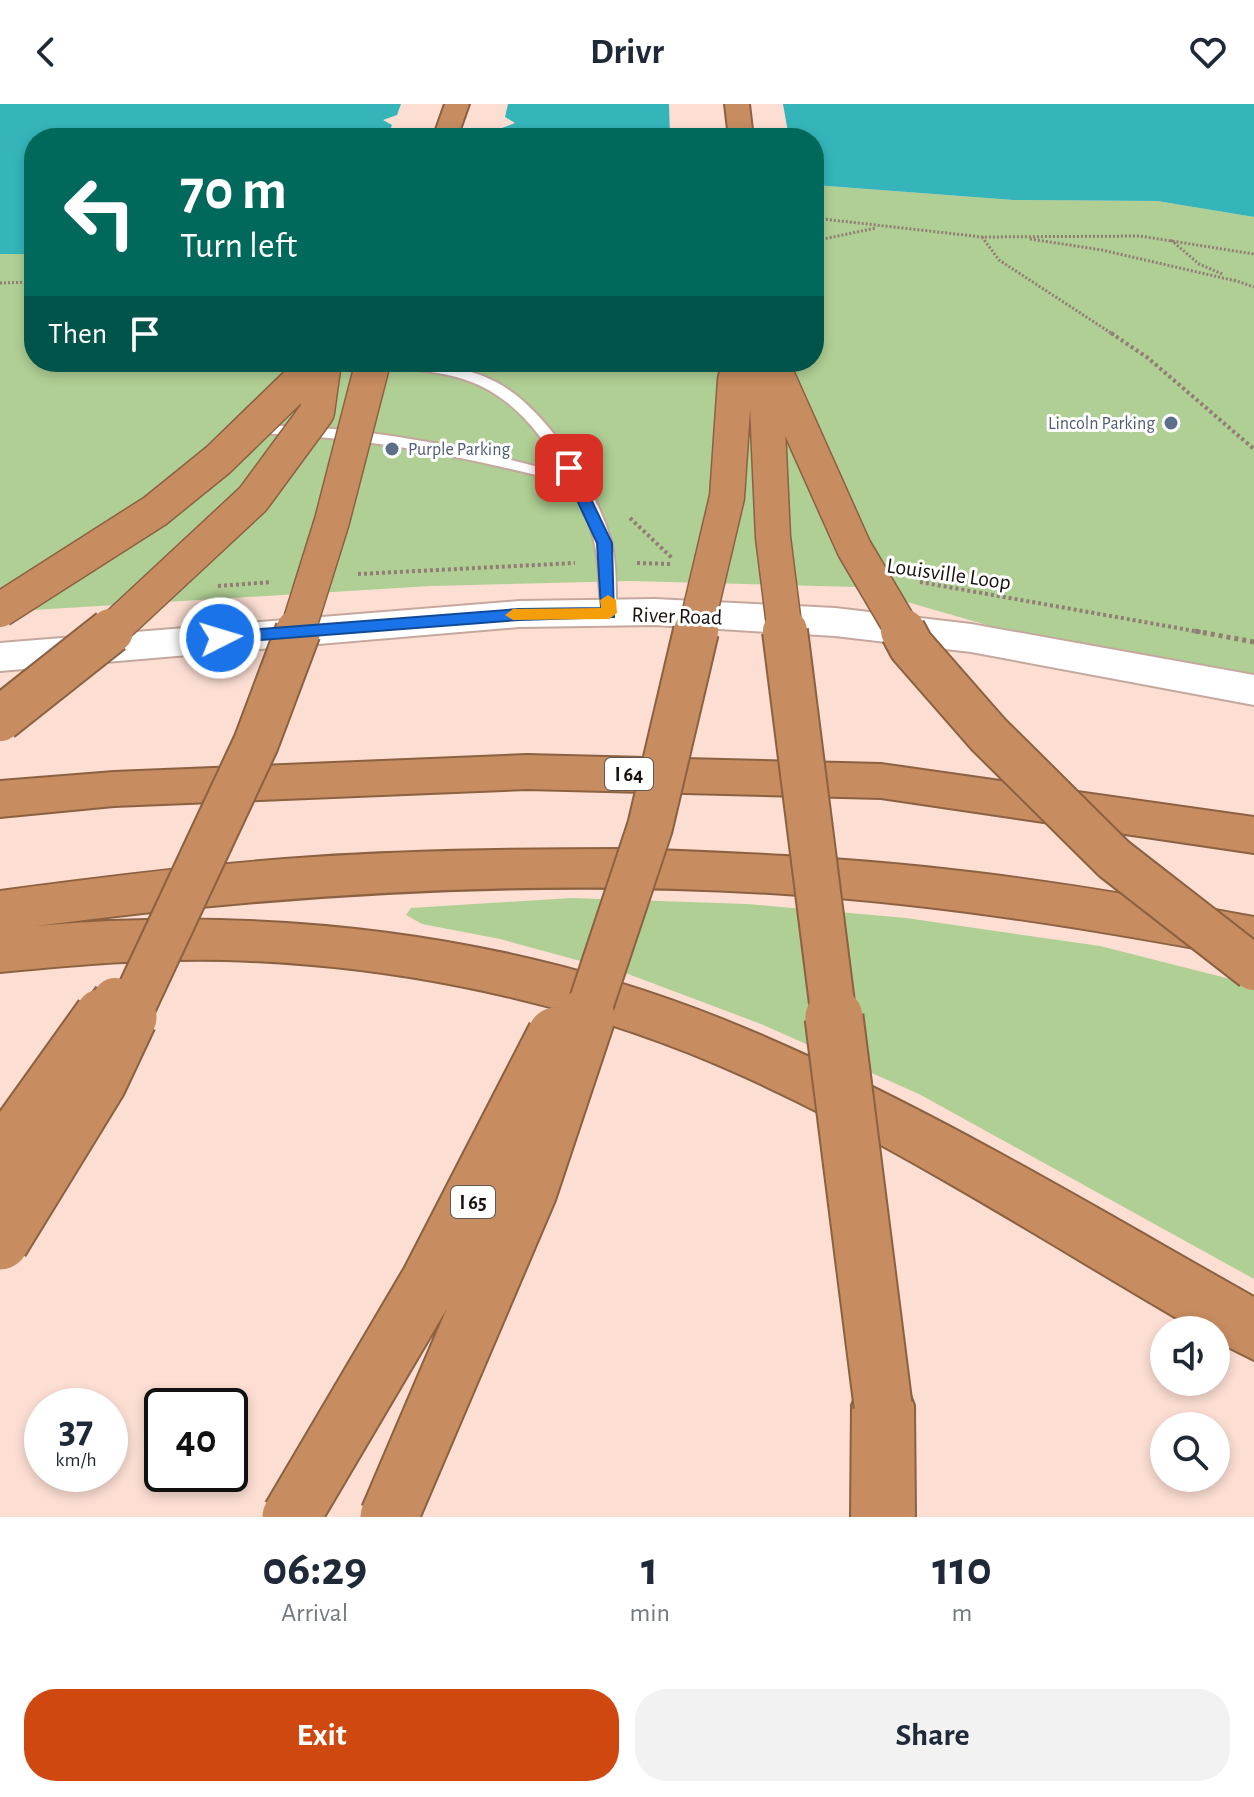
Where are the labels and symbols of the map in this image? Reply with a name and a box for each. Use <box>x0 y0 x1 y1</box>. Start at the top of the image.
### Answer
marker: Lincoln Parking <box>1162 414 1180 432</box>
place label: Lincoln Parking <box>1048 415 1155 433</box>
pin <box>535 434 603 502</box>
marker: Purple Parking <box>383 440 401 458</box>
place label: Purple Parking <box>408 441 511 459</box>
street label: Louisville Loop <box>885 554 1012 594</box>
position arrow <box>178 596 262 680</box>
street label: River Road <box>631 603 723 629</box>
road number: I 64 <box>605 758 653 790</box>
road number: I 65 <box>451 1186 495 1218</box>
speed limit sign: 40 <box>144 1388 248 1492</box>

